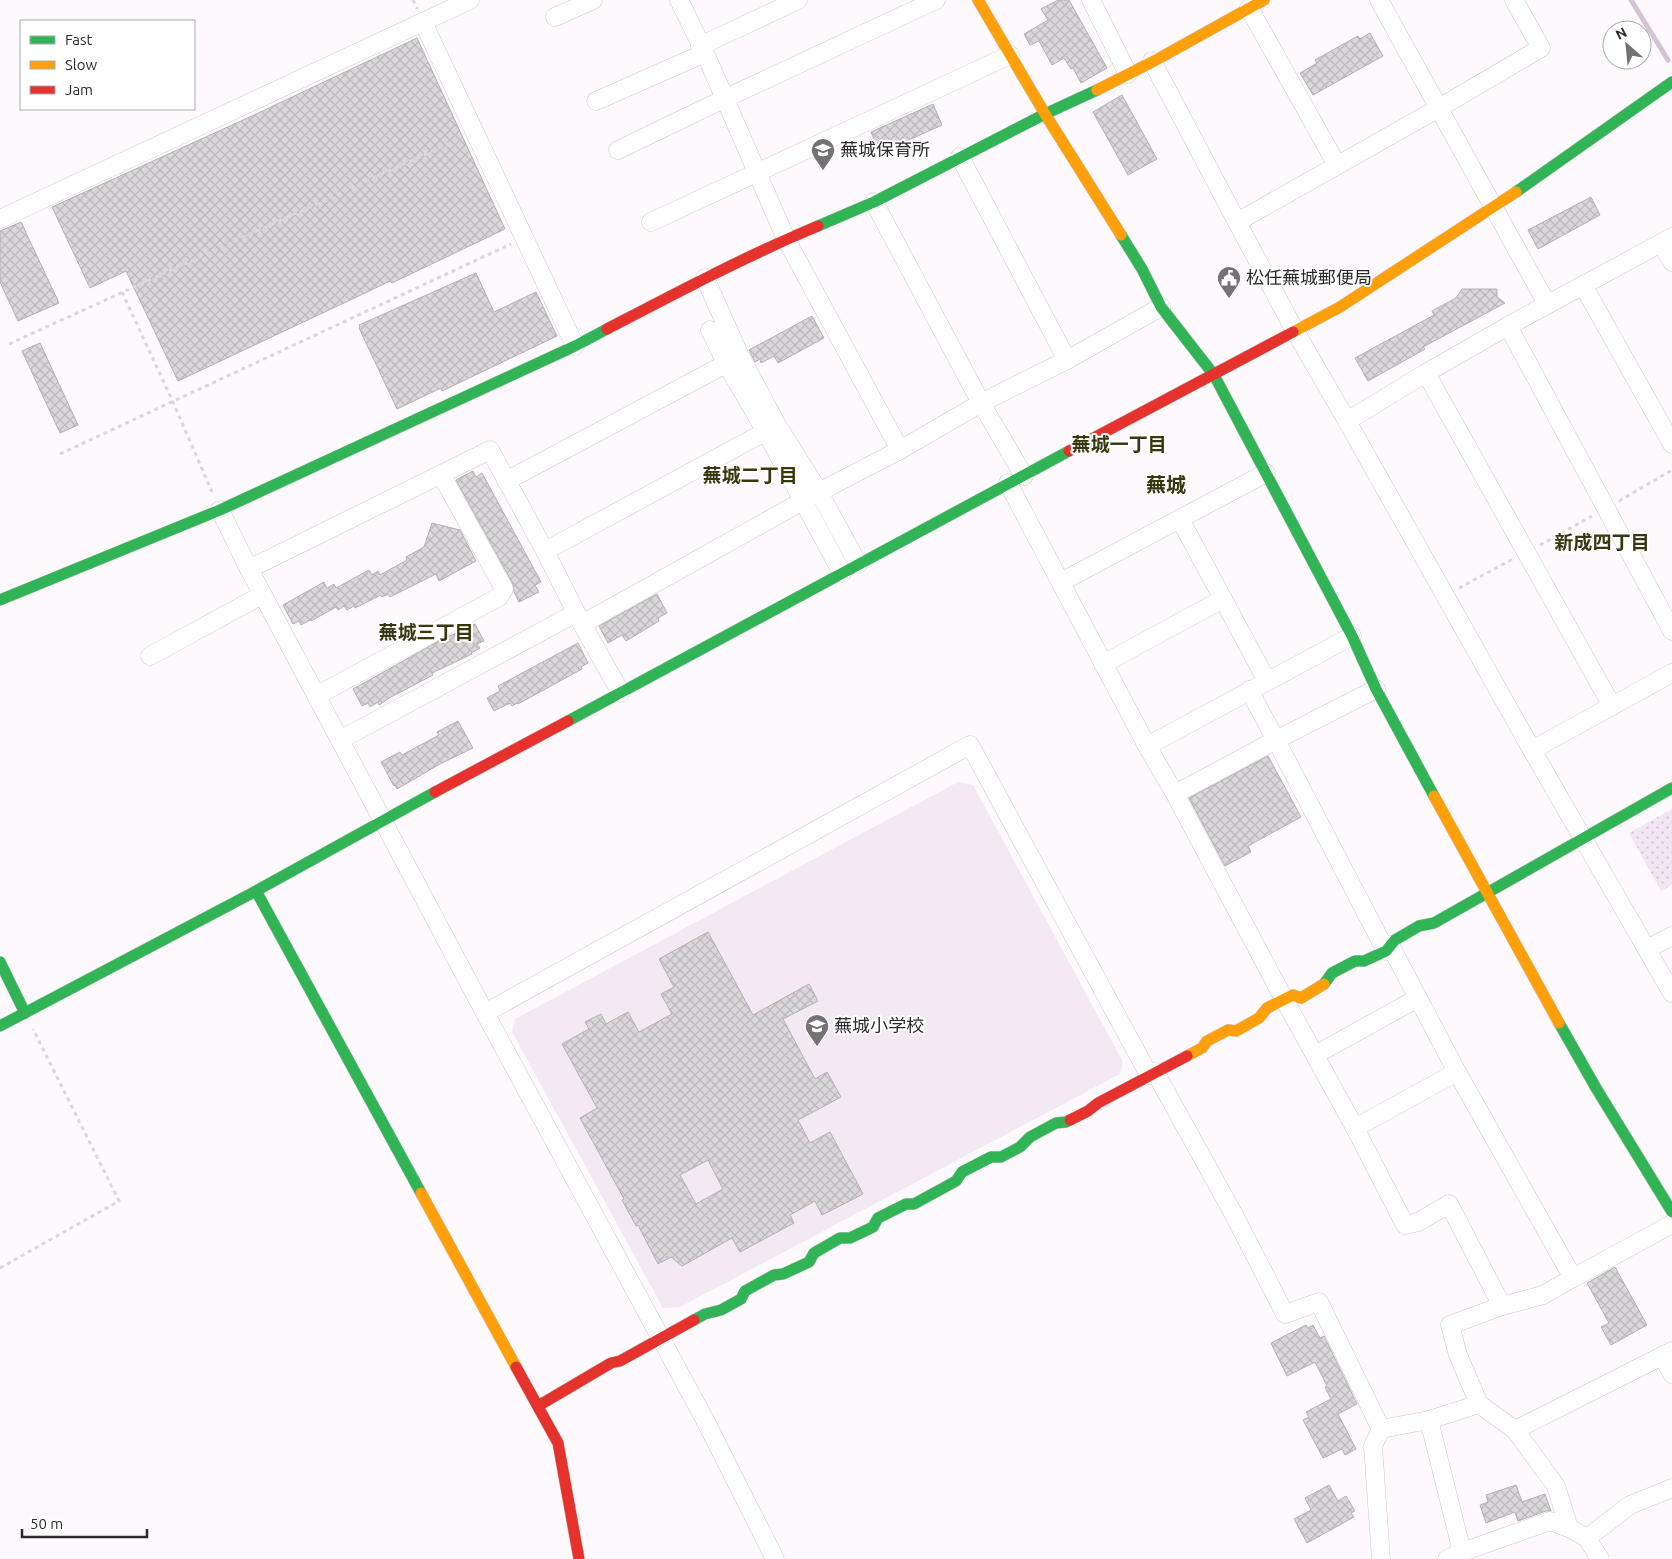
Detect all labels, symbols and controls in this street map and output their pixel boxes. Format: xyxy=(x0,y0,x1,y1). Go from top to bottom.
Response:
legend xyxy=(20,20,195,110)
north arrow xyxy=(1602,20,1652,70)
text: N xyxy=(1613,24,1629,43)
text: Fast xyxy=(65,31,93,48)
text: Slow xyxy=(65,56,98,73)
text: Jam xyxy=(65,81,93,98)
school or university icon: 蕪城保育所 xyxy=(810,137,836,171)
place label: 蕪城保育所 xyxy=(840,139,930,159)
public building icon: 松任蕪城郵便局 xyxy=(1216,265,1242,299)
place label: 松任蕪城郵便局 xyxy=(1246,267,1372,287)
district label: 蕪城一丁目 xyxy=(1071,433,1167,455)
district label: 蕪城二丁目 xyxy=(702,464,798,486)
district label: 蕪城 xyxy=(1146,473,1186,496)
district label: 新成四丁目 xyxy=(1554,531,1650,553)
district label: 蕪城三丁目 xyxy=(378,621,474,643)
school or university icon: 蕪城小学校 xyxy=(804,1013,830,1047)
place label: 蕪城小学校 xyxy=(834,1015,924,1035)
scale bar xyxy=(22,1506,148,1538)
text: 50 m xyxy=(30,1515,63,1532)

